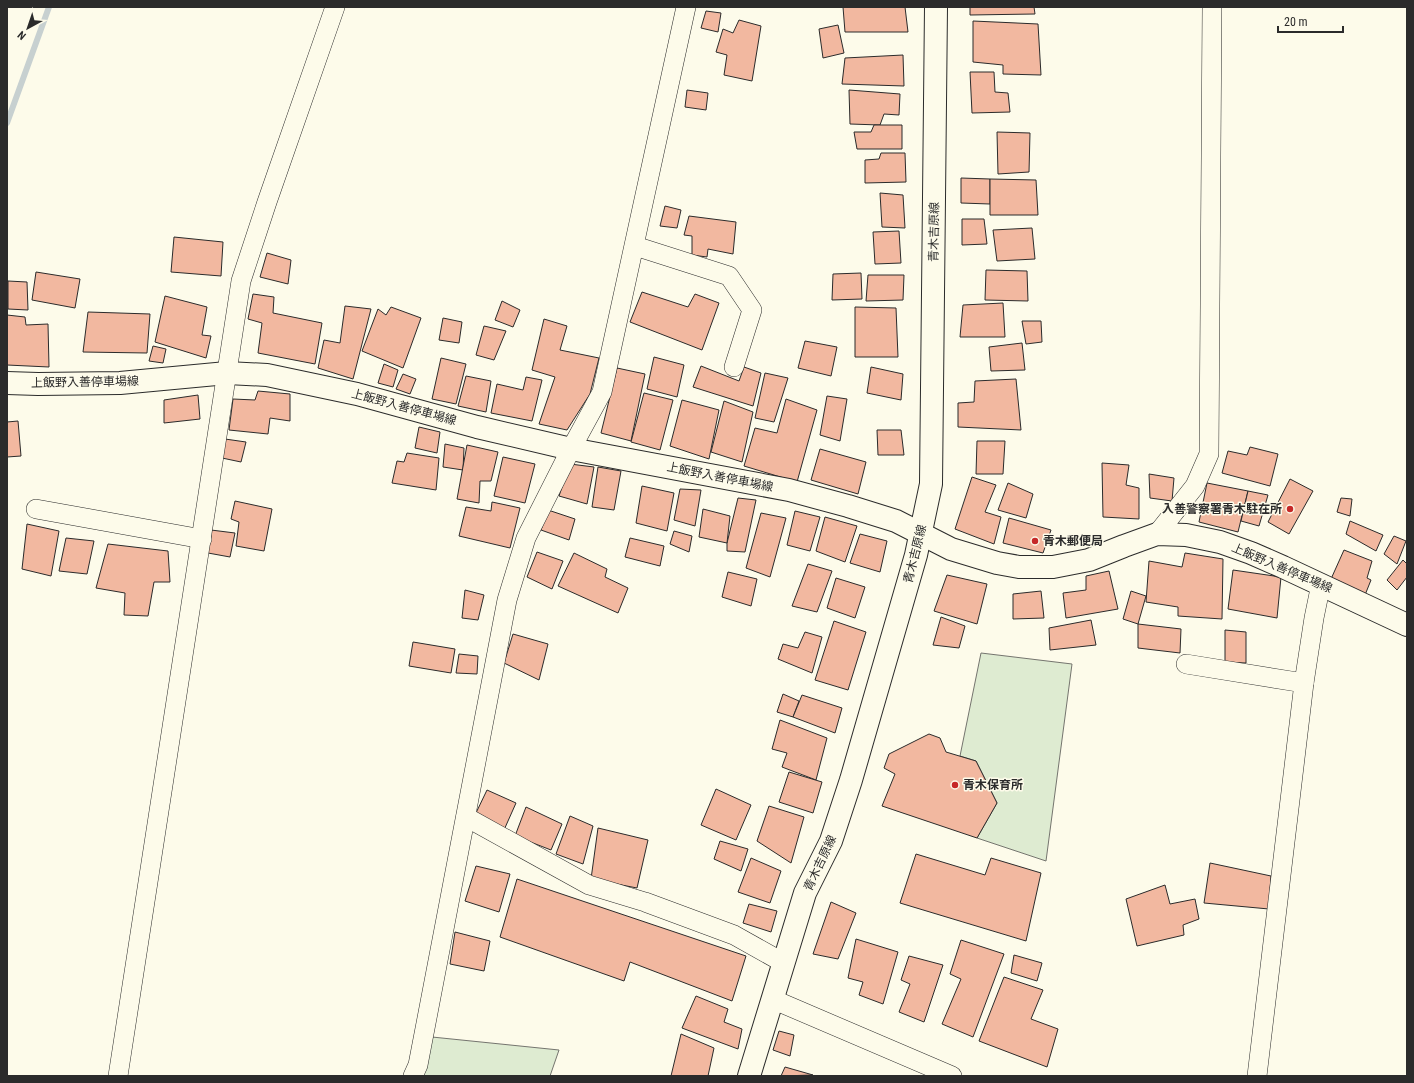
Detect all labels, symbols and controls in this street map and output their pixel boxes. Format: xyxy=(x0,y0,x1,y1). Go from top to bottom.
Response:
north arrow xyxy=(8,8,48,48)
scale bar xyxy=(1278,8,1343,34)
text: 20 m xyxy=(1284,15,1308,29)
text: N xyxy=(15,28,29,42)
street label: 青木吉原線 xyxy=(926,202,942,262)
street label: 上飯野入善停車場線 xyxy=(31,374,139,390)
street label: 上飯野入善停車場線 xyxy=(350,386,458,428)
street label: 上飯野入善停車場線 xyxy=(666,460,774,494)
place label: 入善警察署青木駐在所 xyxy=(1162,502,1282,516)
marker: 入善警察署青木駐在所 xyxy=(1285,504,1295,514)
street label: 青木吉原線 xyxy=(901,523,929,585)
place label: 青木郵便局 xyxy=(1043,534,1103,548)
marker: 青木郵便局 xyxy=(1030,536,1040,546)
street label: 上飯野入善停車場線 xyxy=(1230,540,1334,596)
place label: 青木保育所 xyxy=(963,778,1023,792)
marker: 青木保育所 xyxy=(950,780,960,790)
street label: 青木吉原線 xyxy=(801,833,839,893)

